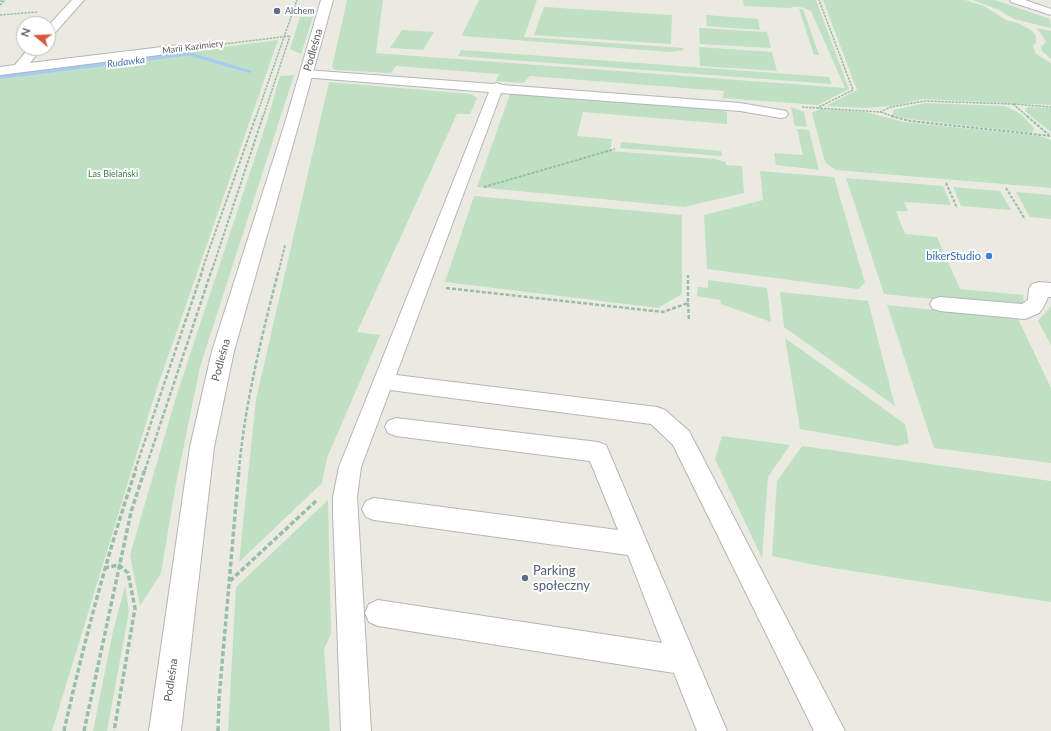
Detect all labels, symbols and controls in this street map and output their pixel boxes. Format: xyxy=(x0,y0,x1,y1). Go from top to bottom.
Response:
marker: Alchem xyxy=(272,6,282,16)
place label: Alchem xyxy=(285,6,315,16)
north arrow xyxy=(16,16,56,56)
text: N xyxy=(18,26,33,38)
street label: Podleśna xyxy=(301,27,325,73)
street label: Marii Kazimiery xyxy=(162,38,224,56)
water label: Rudawka xyxy=(106,54,146,70)
park label: Las Bielański xyxy=(88,169,138,179)
place label: bikerStudio xyxy=(926,249,981,263)
marker: bikerStudio xyxy=(984,251,994,261)
street label: Podleśna xyxy=(209,337,233,383)
place label: Parking społeczny xyxy=(533,563,590,594)
marker: Parking społeczny xyxy=(520,573,530,583)
street label: Podleśna xyxy=(161,658,181,702)

